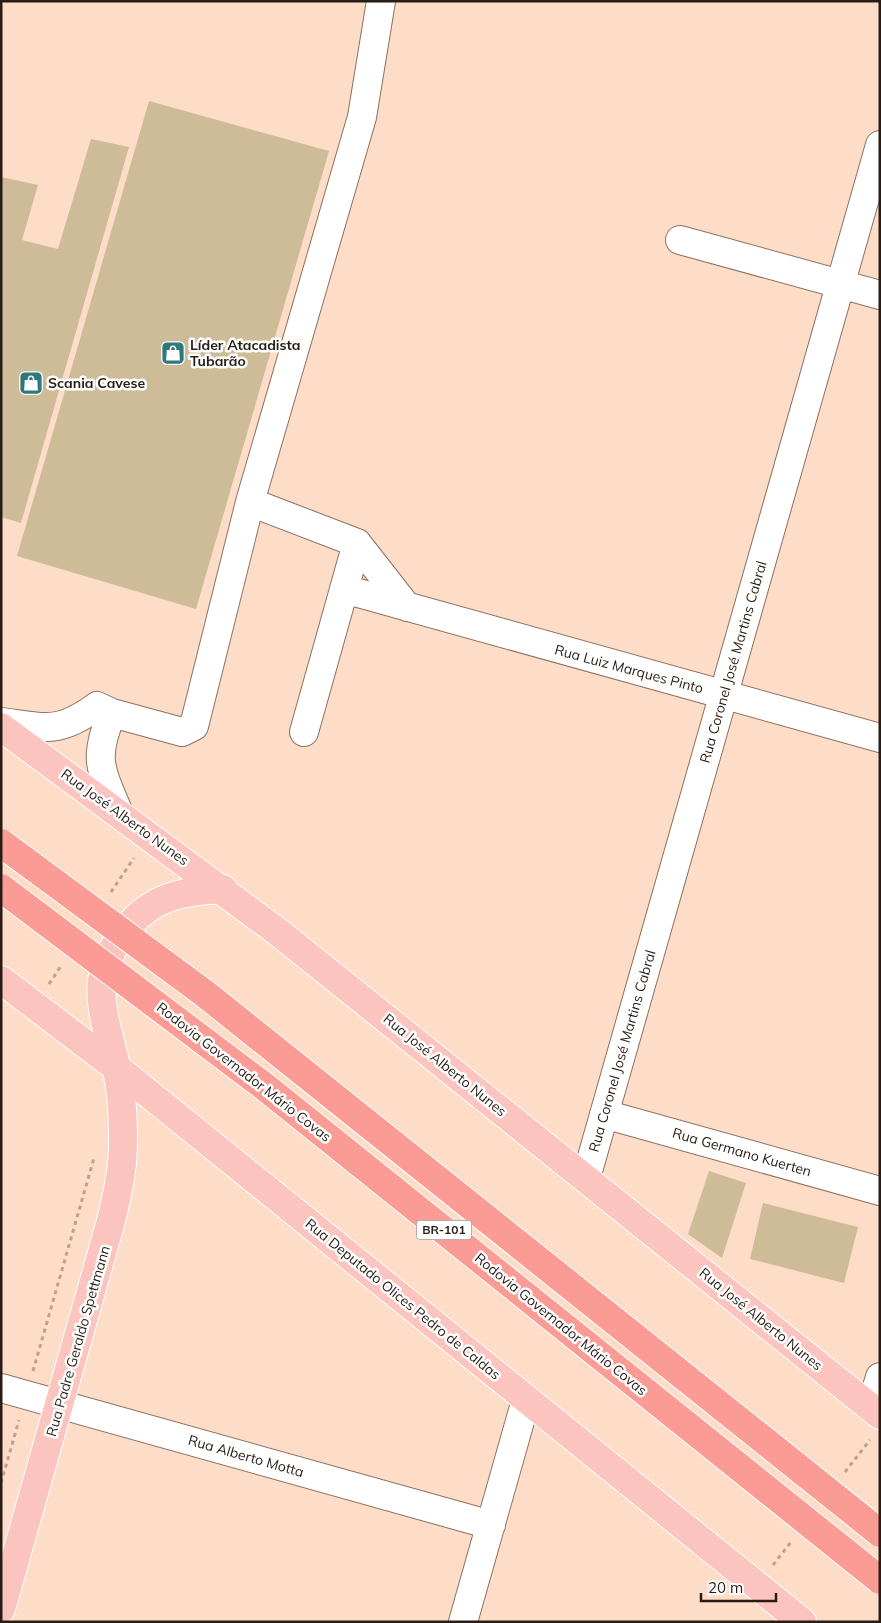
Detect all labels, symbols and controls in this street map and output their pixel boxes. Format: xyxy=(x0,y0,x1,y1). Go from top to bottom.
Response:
place label: Líder Atacadista Tubarão xyxy=(190,336,300,370)
shop icon: Líder Atacadista Tubarão xyxy=(160,340,186,366)
shop icon: Scania Cavese xyxy=(18,370,44,396)
place label: Scania Cavese xyxy=(48,374,145,392)
street label: Rua Coronel José Martins Cabral xyxy=(696,559,770,765)
street label: Rua Luiz Marques Pinto xyxy=(553,640,705,698)
street label: Rua José Alberto Nunes xyxy=(58,765,192,869)
street label: Rua Coronel José Martins Cabral xyxy=(585,948,659,1154)
street label: Rodovia Governador Mário Covas xyxy=(153,998,335,1146)
street label: Rua José Alberto Nunes xyxy=(380,1010,510,1120)
street label: Rua Germano Kuerten xyxy=(670,1124,814,1180)
street label: Rua Deputado Olices Pedro de Caldas xyxy=(302,1215,504,1383)
road number: BR-101 xyxy=(416,1220,472,1240)
street label: Rua Padre Geraldo Spettmann xyxy=(42,1243,114,1439)
street label: Rodovia Governador Mário Covas xyxy=(471,1249,651,1399)
street label: Rua José Alberto Nunes xyxy=(696,1264,826,1374)
street label: Rua Alberto Motta xyxy=(186,1431,306,1481)
scale bar xyxy=(701,1570,776,1602)
text: 20 m xyxy=(708,1578,743,1597)

